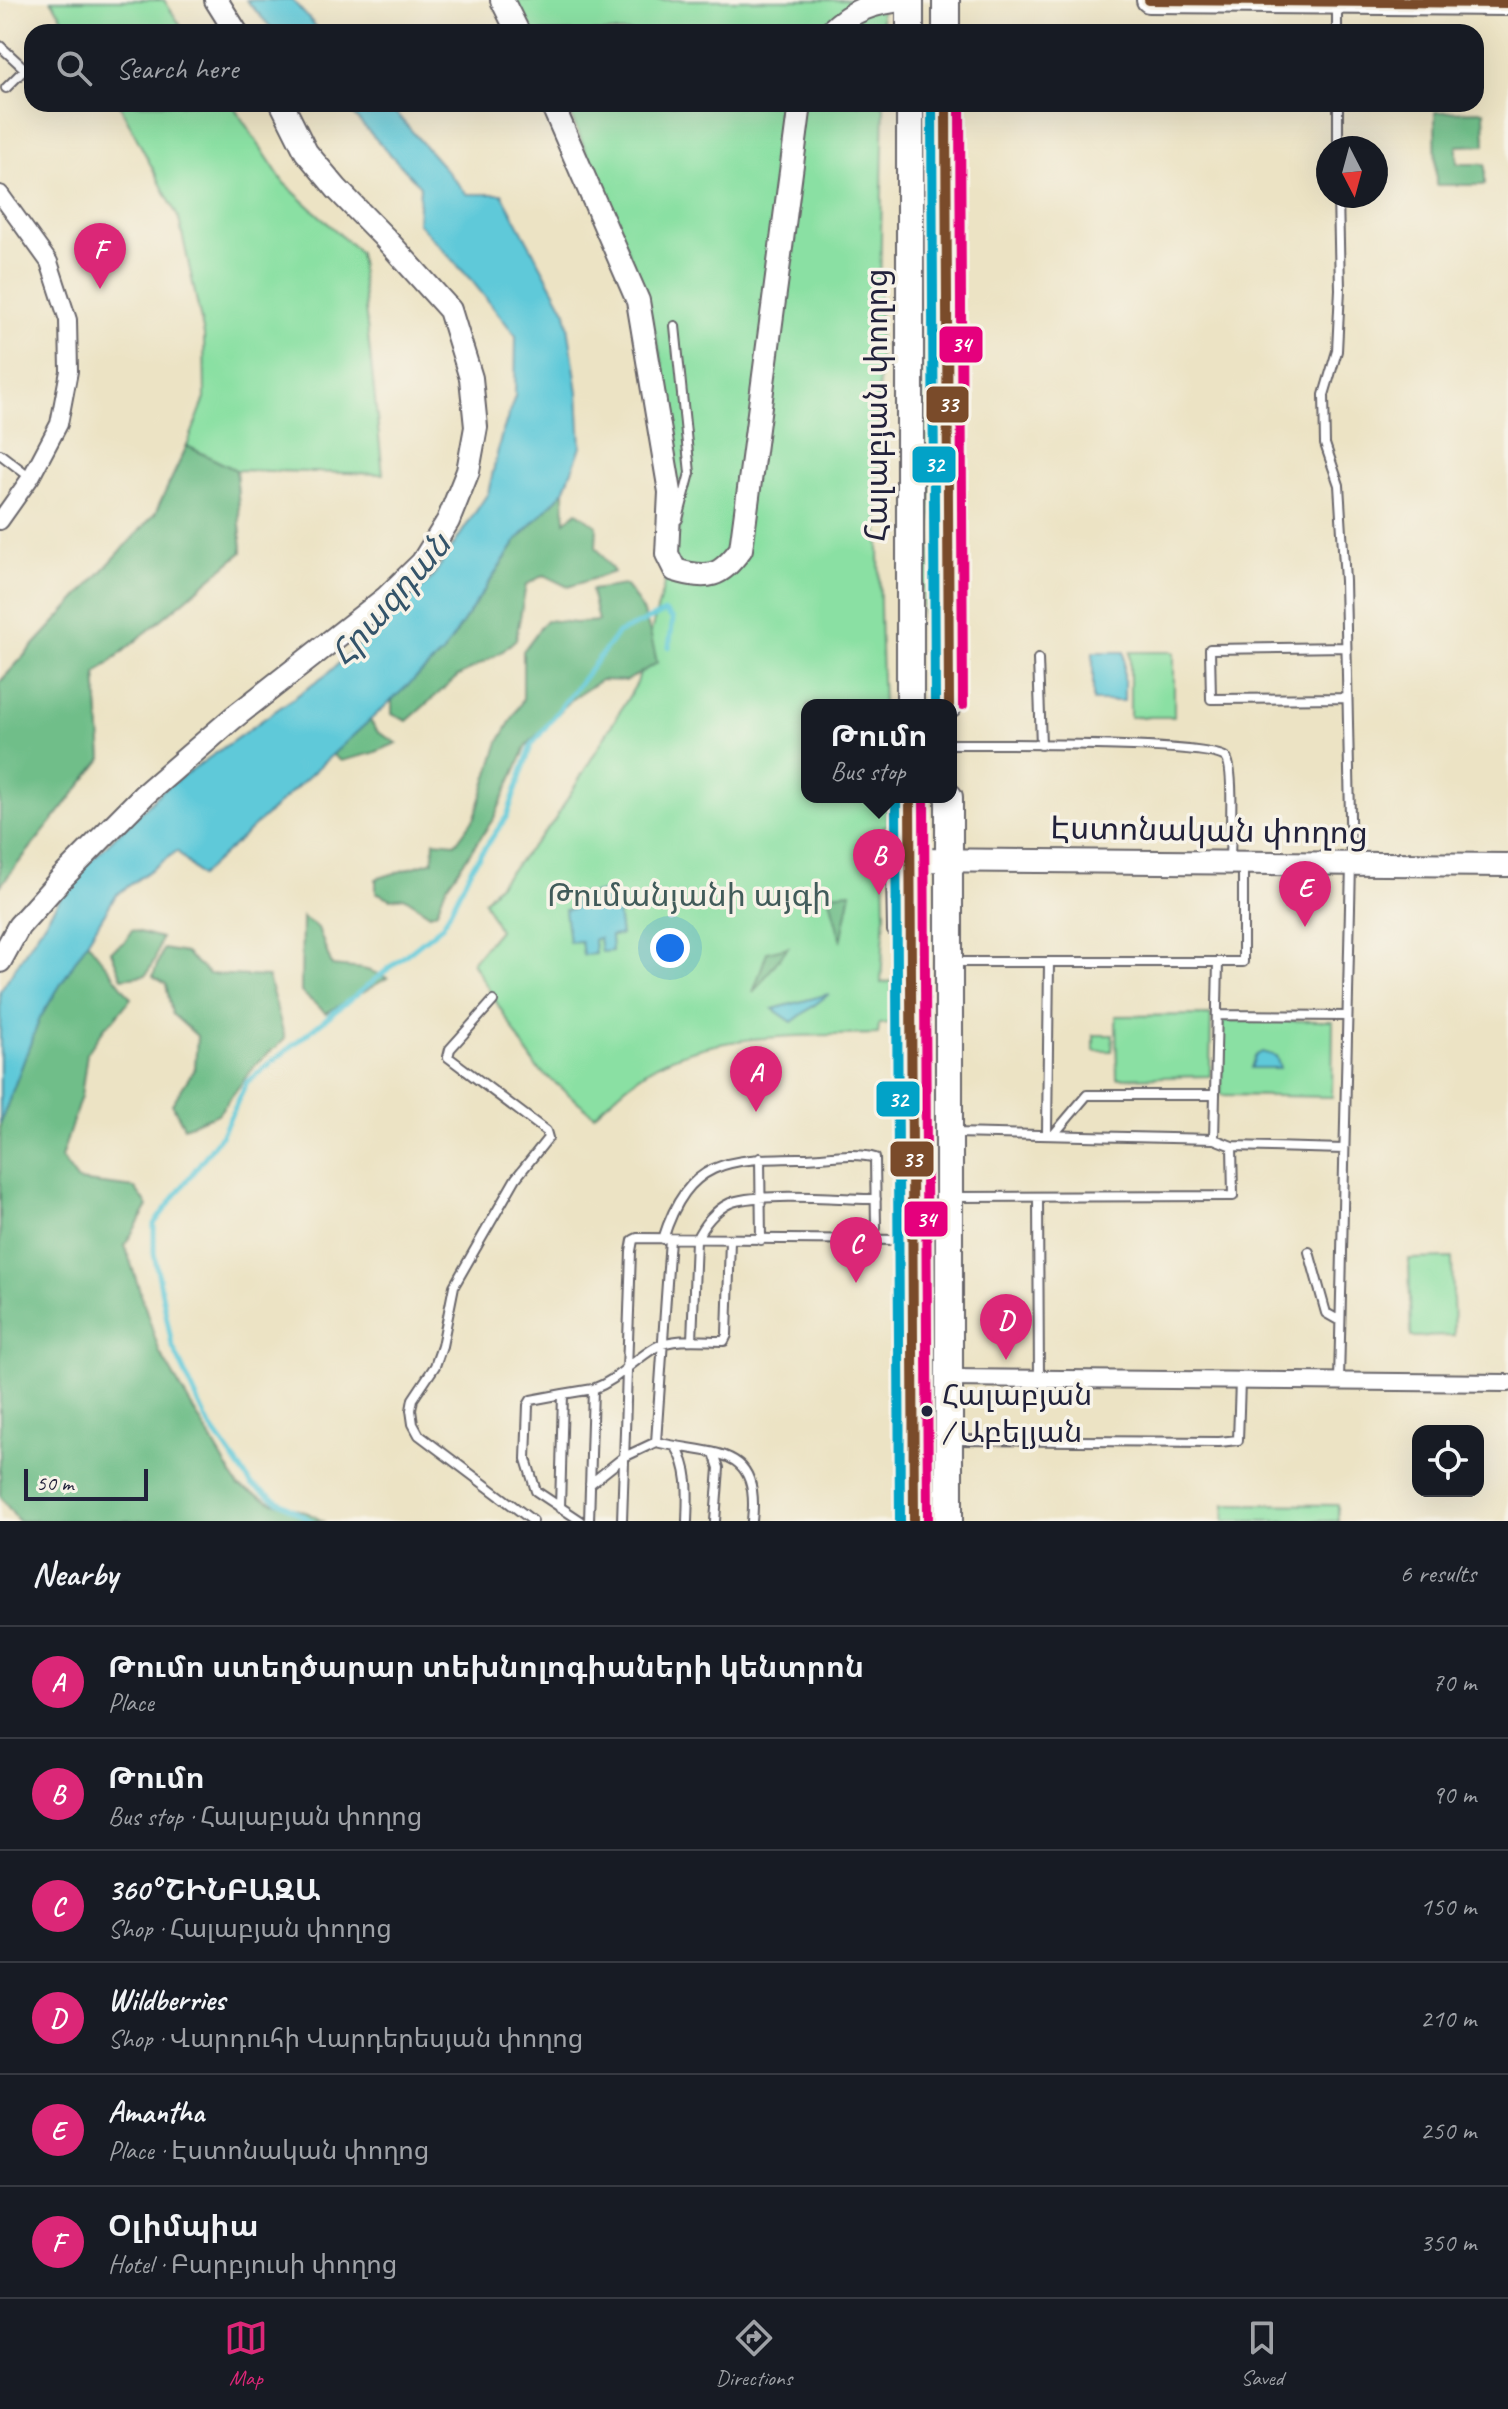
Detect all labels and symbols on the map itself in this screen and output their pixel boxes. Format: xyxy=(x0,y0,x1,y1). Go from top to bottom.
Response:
north arrow xyxy=(1316,136,1388,208)
pin: F xyxy=(74,223,126,289)
street label: Հալաբյան փողոց xyxy=(856,268,897,542)
line badge: 34 xyxy=(938,325,984,364)
text: 34 xyxy=(951,331,974,359)
line badge: 33 xyxy=(925,385,970,424)
text: 33 xyxy=(938,391,960,419)
line badge: 32 xyxy=(911,445,957,484)
text: 32 xyxy=(924,451,946,479)
water label: Հրազդան xyxy=(321,523,461,675)
street label: Էստոնական փողոց xyxy=(1050,807,1368,854)
pin: B xyxy=(853,829,905,895)
pin: E xyxy=(1279,861,1331,927)
park label: Թումանյանի այգի xyxy=(547,875,831,916)
your location xyxy=(650,928,690,968)
pin: A xyxy=(730,1046,782,1112)
line badge: 32 xyxy=(875,1080,921,1118)
text: 32 xyxy=(888,1086,910,1114)
line badge: 33 xyxy=(889,1140,935,1178)
text: 33 xyxy=(902,1146,924,1174)
line badge: 34 xyxy=(903,1200,949,1238)
text: 34 xyxy=(916,1206,939,1234)
pin: C xyxy=(830,1217,882,1283)
pin: D xyxy=(980,1294,1032,1360)
place label: Հալաբյան / Աբելյան xyxy=(942,1376,1092,1451)
marker: Հալաբյան / Աբելյան xyxy=(919,1403,935,1419)
scale bar xyxy=(24,1465,148,1501)

